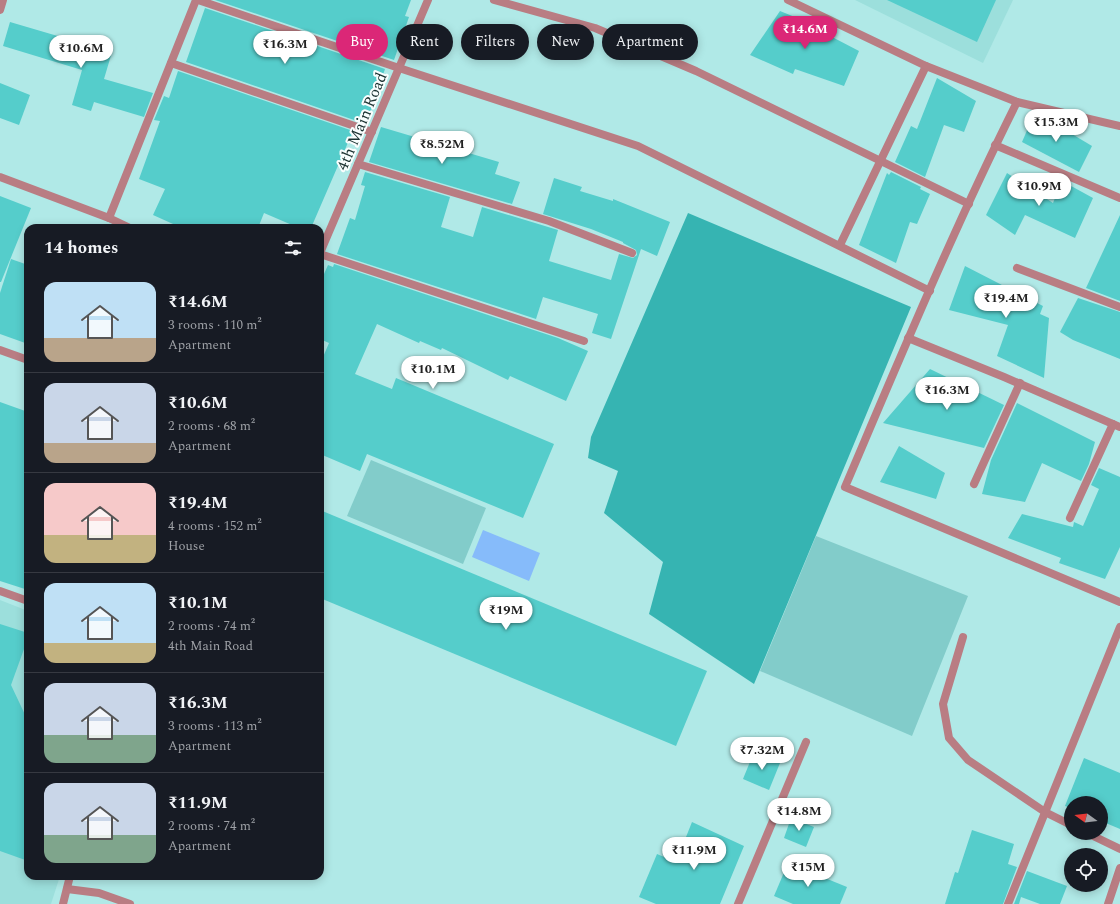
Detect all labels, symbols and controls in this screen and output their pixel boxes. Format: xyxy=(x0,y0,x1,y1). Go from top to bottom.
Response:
pin: ₹14.6M xyxy=(772,16,838,50)
text: ₹14.6M xyxy=(782,19,828,39)
chip: Buy xyxy=(336,24,388,60)
chip: Rent xyxy=(396,24,453,60)
chip: Filters xyxy=(461,24,529,60)
chip: New xyxy=(537,24,594,60)
chip: Apartment xyxy=(602,24,698,60)
pin: ₹16.3M xyxy=(252,31,318,65)
text: ₹16.3M xyxy=(262,34,308,54)
pin: ₹10.6M xyxy=(48,35,114,69)
text: ₹10.6M xyxy=(58,38,104,58)
street label: 4th Main Road xyxy=(330,69,393,174)
pin: ₹15.3M xyxy=(1023,109,1089,143)
text: ₹15.3M xyxy=(1033,112,1079,132)
pin: ₹8.52M xyxy=(409,131,475,165)
text: ₹8.52M xyxy=(419,134,465,154)
pin: ₹10.9M xyxy=(1006,173,1072,207)
text: ₹10.9M xyxy=(1016,176,1062,196)
text: 14 homes xyxy=(44,235,118,261)
icon: filters xyxy=(282,237,304,259)
pin: ₹19.4M xyxy=(973,285,1039,319)
text: ₹19.4M xyxy=(983,288,1029,308)
text: ₹14.6M xyxy=(168,289,228,315)
icon: home xyxy=(76,298,124,346)
text: 3 rooms · 110 m² xyxy=(168,315,262,335)
text: Apartment xyxy=(168,335,231,355)
pin: ₹10.1M xyxy=(400,356,466,390)
text: ₹10.1M xyxy=(410,359,456,379)
pin: ₹16.3M xyxy=(914,377,980,411)
text: ₹16.3M xyxy=(924,380,970,400)
text: ₹10.6M xyxy=(168,390,228,416)
icon: home xyxy=(76,399,124,447)
text: 2 rooms · 68 m² xyxy=(168,416,255,436)
text: Apartment xyxy=(168,436,231,456)
text: ₹19.4M xyxy=(168,490,228,516)
icon: home xyxy=(76,499,124,547)
text: 4 rooms · 152 m² xyxy=(168,516,262,536)
text: House xyxy=(168,536,205,556)
text: ₹10.1M xyxy=(168,590,228,616)
pin: ₹19M xyxy=(482,597,530,631)
icon: home xyxy=(76,599,124,647)
text: ₹19M xyxy=(489,600,523,620)
text: 2 rooms · 74 m² xyxy=(168,616,255,636)
text: 4th Main Road xyxy=(168,636,253,656)
text: ₹16.3M xyxy=(168,690,228,716)
icon: home xyxy=(76,699,124,747)
text: 3 rooms · 113 m² xyxy=(168,716,262,736)
text: Apartment xyxy=(168,736,231,756)
pin: ₹7.32M xyxy=(729,737,795,771)
text: ₹7.32M xyxy=(739,740,785,760)
text: ₹11.9M xyxy=(168,790,228,816)
north arrow xyxy=(1064,796,1108,840)
map controls xyxy=(1064,796,1108,892)
pin: ₹14.8M xyxy=(766,798,832,832)
icon: home xyxy=(76,799,124,847)
text: ₹14.8M xyxy=(776,801,822,821)
text: 2 rooms · 74 m² xyxy=(168,816,255,836)
text: Apartment xyxy=(168,836,231,856)
pin: ₹11.9M xyxy=(661,837,727,871)
text: ₹11.9M xyxy=(671,840,717,860)
button: locate xyxy=(1064,848,1108,892)
pin: ₹15M xyxy=(784,854,832,888)
text: ₹15M xyxy=(791,857,825,877)

